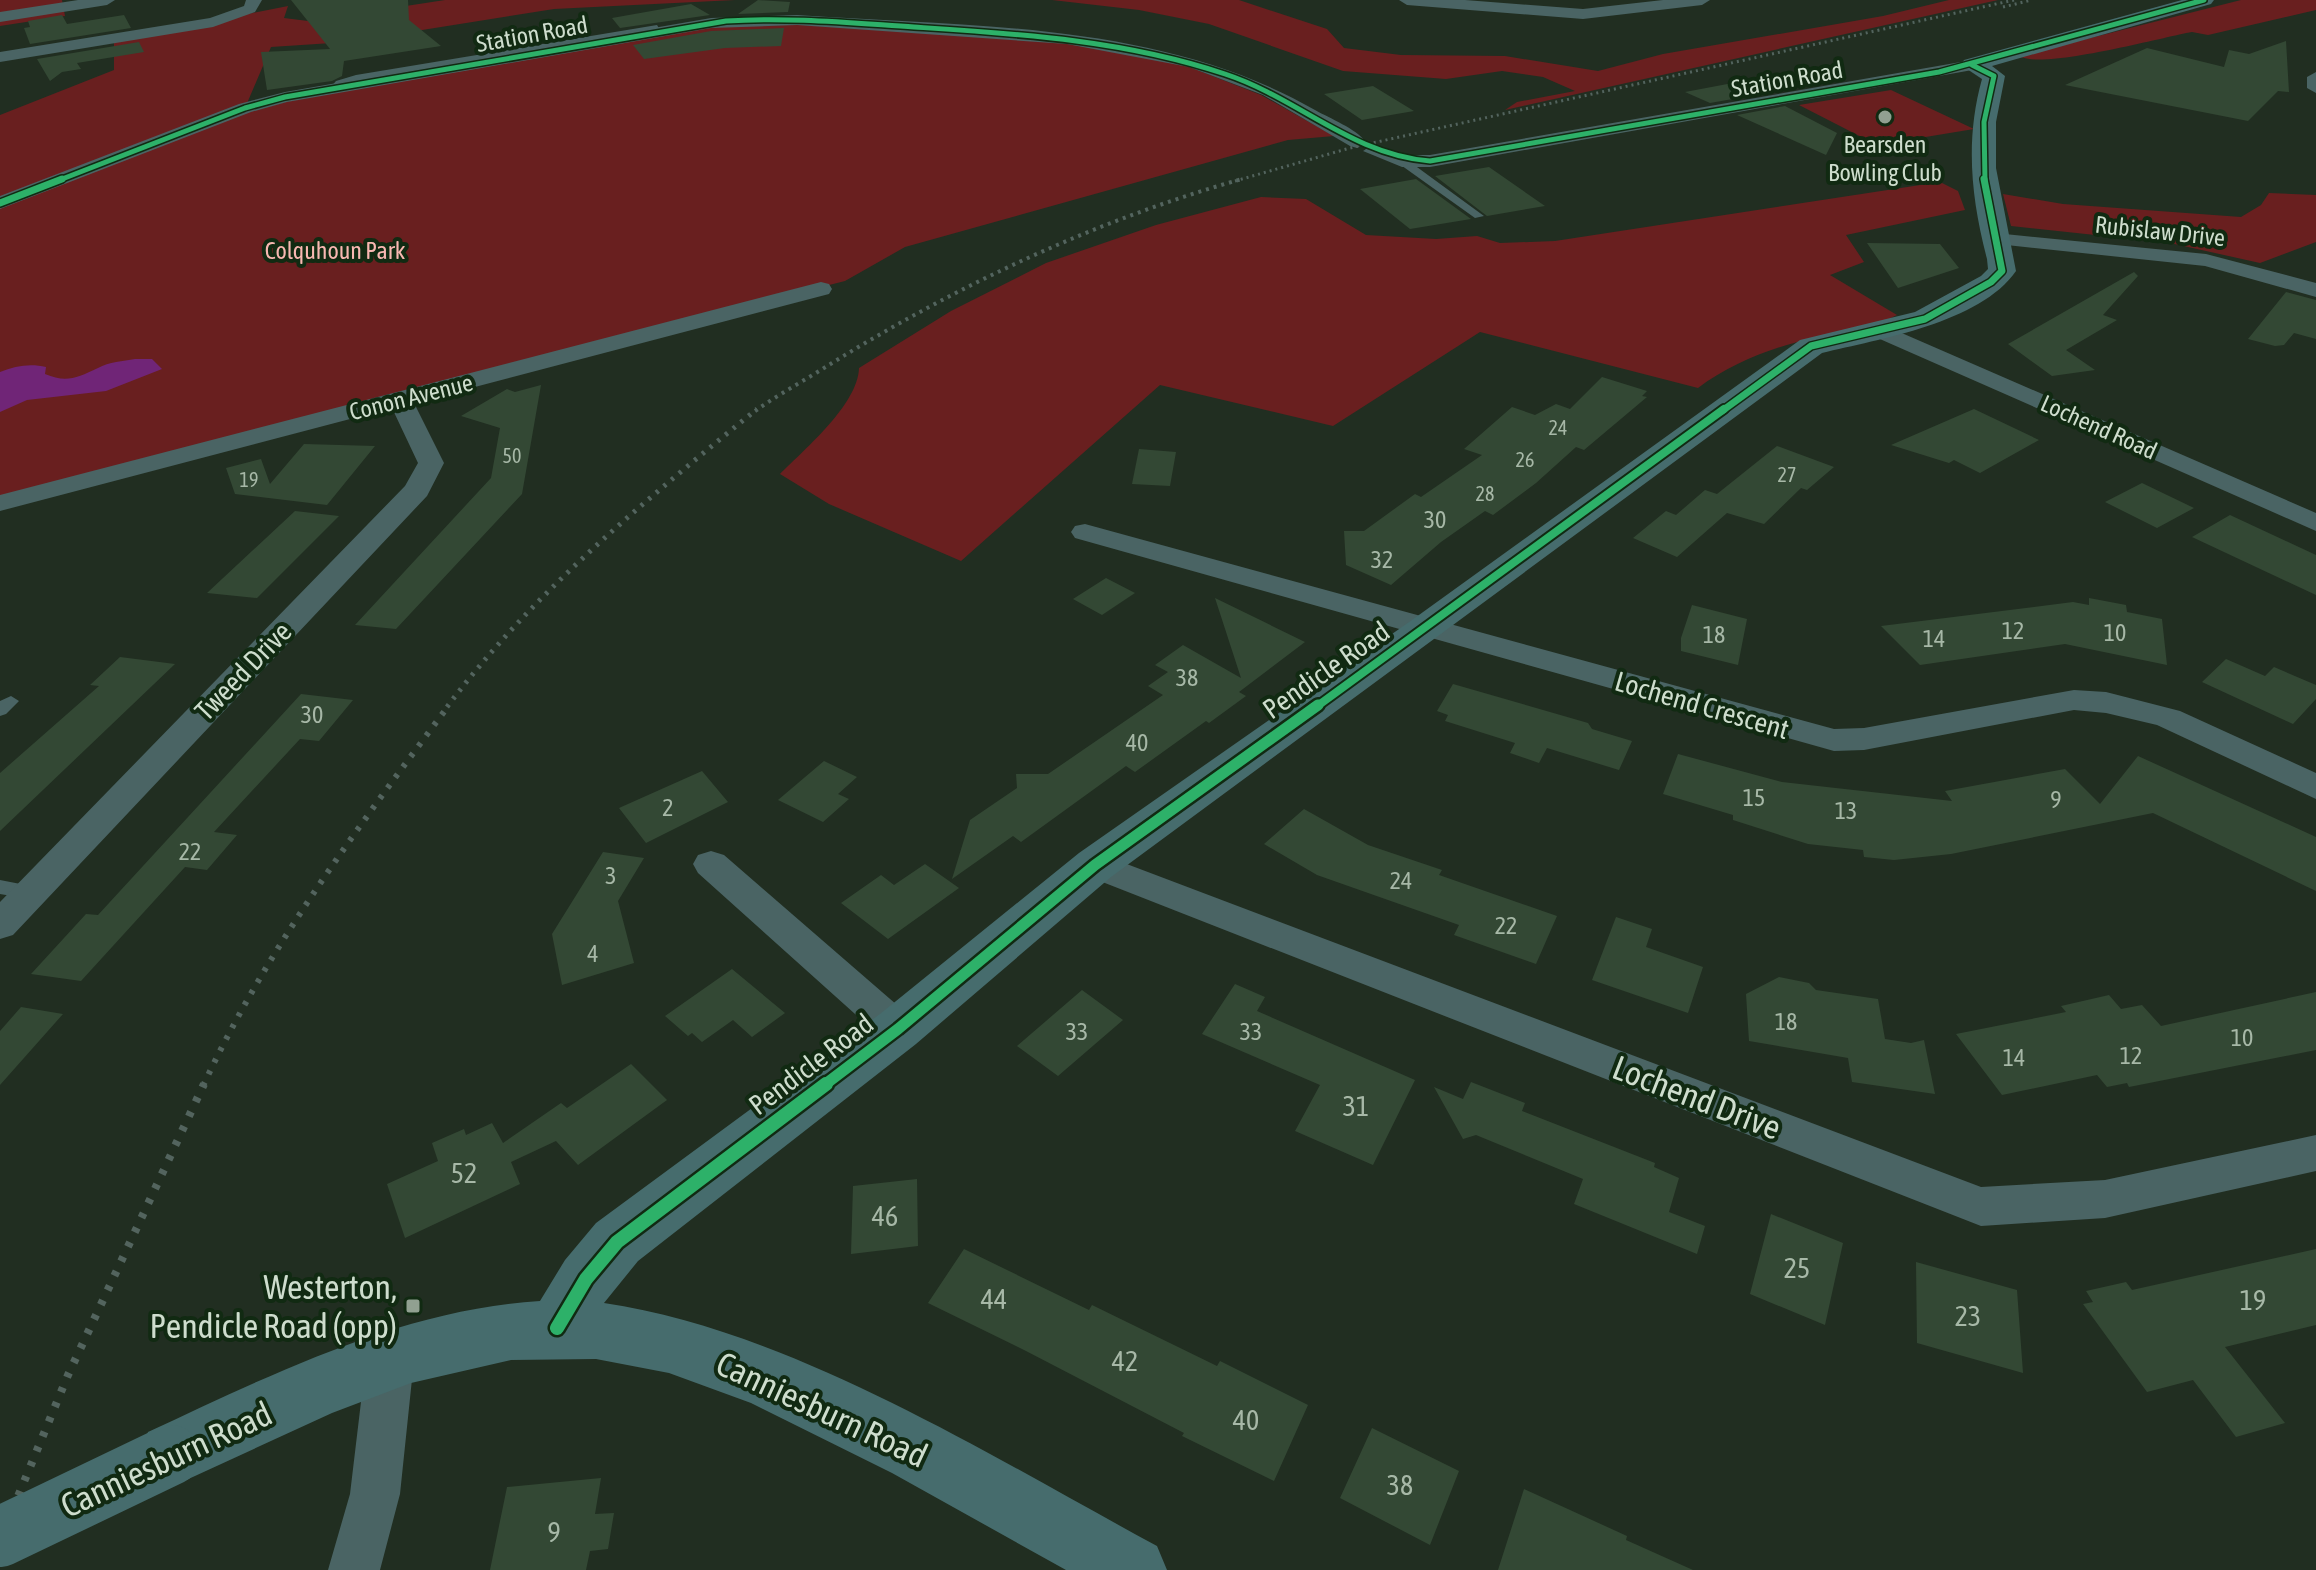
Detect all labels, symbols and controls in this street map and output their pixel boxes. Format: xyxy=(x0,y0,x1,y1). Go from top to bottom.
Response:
street label: Station Road xyxy=(474,11,590,57)
street label: Station Road xyxy=(1729,56,1845,102)
marker: Bearsden Bowling Club xyxy=(1876,108,1894,126)
place label: Bearsden Bowling Club xyxy=(1828,131,1942,186)
street label: Rubislaw Drive xyxy=(2094,211,2226,251)
park label: Colquhoun Park xyxy=(265,237,406,264)
street label: Conon Avenue xyxy=(346,369,476,425)
street label: Lochend Road xyxy=(2037,389,2161,465)
house number: 24 xyxy=(1549,416,1567,439)
house number: 50 xyxy=(503,444,521,467)
house number: 26 xyxy=(1516,448,1534,471)
house number: 27 xyxy=(1778,463,1796,486)
house number: 19 xyxy=(240,468,258,491)
house number: 28 xyxy=(1476,482,1494,505)
house number: 30 xyxy=(1424,506,1446,533)
house number: 32 xyxy=(1371,546,1393,573)
street label: Tweed Drive xyxy=(188,615,298,727)
street label: Pendicle Road xyxy=(1257,615,1395,725)
house number: 12 xyxy=(2002,617,2024,644)
house number: 10 xyxy=(2104,619,2126,646)
house number: 18 xyxy=(1703,621,1725,648)
house number: 14 xyxy=(1923,625,1945,652)
house number: 38 xyxy=(1176,664,1198,691)
street label: Lochend Crescent xyxy=(1611,665,1793,745)
house number: 30 xyxy=(301,701,323,728)
house number: 40 xyxy=(1126,729,1148,756)
house number: 15 xyxy=(1743,784,1765,811)
house number: 9 xyxy=(2050,786,2062,813)
house number: 2 xyxy=(662,794,674,821)
house number: 13 xyxy=(1835,797,1857,824)
house number: 22 xyxy=(179,838,201,865)
house number: 3 xyxy=(605,862,617,889)
house number: 24 xyxy=(1390,867,1412,894)
house number: 22 xyxy=(1495,912,1517,939)
house number: 4 xyxy=(587,940,599,967)
street label: Pendicle Road xyxy=(743,1007,879,1121)
house number: 18 xyxy=(1775,1008,1797,1035)
house number: 33 xyxy=(1066,1018,1088,1045)
house number: 33 xyxy=(1240,1018,1262,1045)
house number: 10 xyxy=(2231,1024,2253,1051)
house number: 12 xyxy=(2120,1042,2142,1069)
house number: 14 xyxy=(2003,1044,2025,1071)
street label: Lochend Drive xyxy=(1607,1047,1787,1147)
house number: 31 xyxy=(1343,1090,1369,1122)
house number: 52 xyxy=(451,1157,477,1189)
house number: 46 xyxy=(872,1200,898,1232)
house number: 25 xyxy=(1784,1252,1810,1284)
place label: Westerton, Pendicle Road (opp) xyxy=(149,1267,397,1345)
house number: 44 xyxy=(981,1283,1007,1315)
house number: 19 xyxy=(2240,1284,2266,1316)
marker: Westerton, Pendicle Road (opp) xyxy=(404,1297,422,1315)
house number: 23 xyxy=(1955,1300,1981,1332)
street label: Canniesburn Road xyxy=(710,1343,934,1475)
house number: 42 xyxy=(1112,1345,1138,1377)
street label: Canniesburn Road xyxy=(54,1393,278,1525)
house number: 40 xyxy=(1233,1404,1259,1436)
house number: 38 xyxy=(1387,1469,1413,1501)
house number: 9 xyxy=(547,1516,561,1548)

